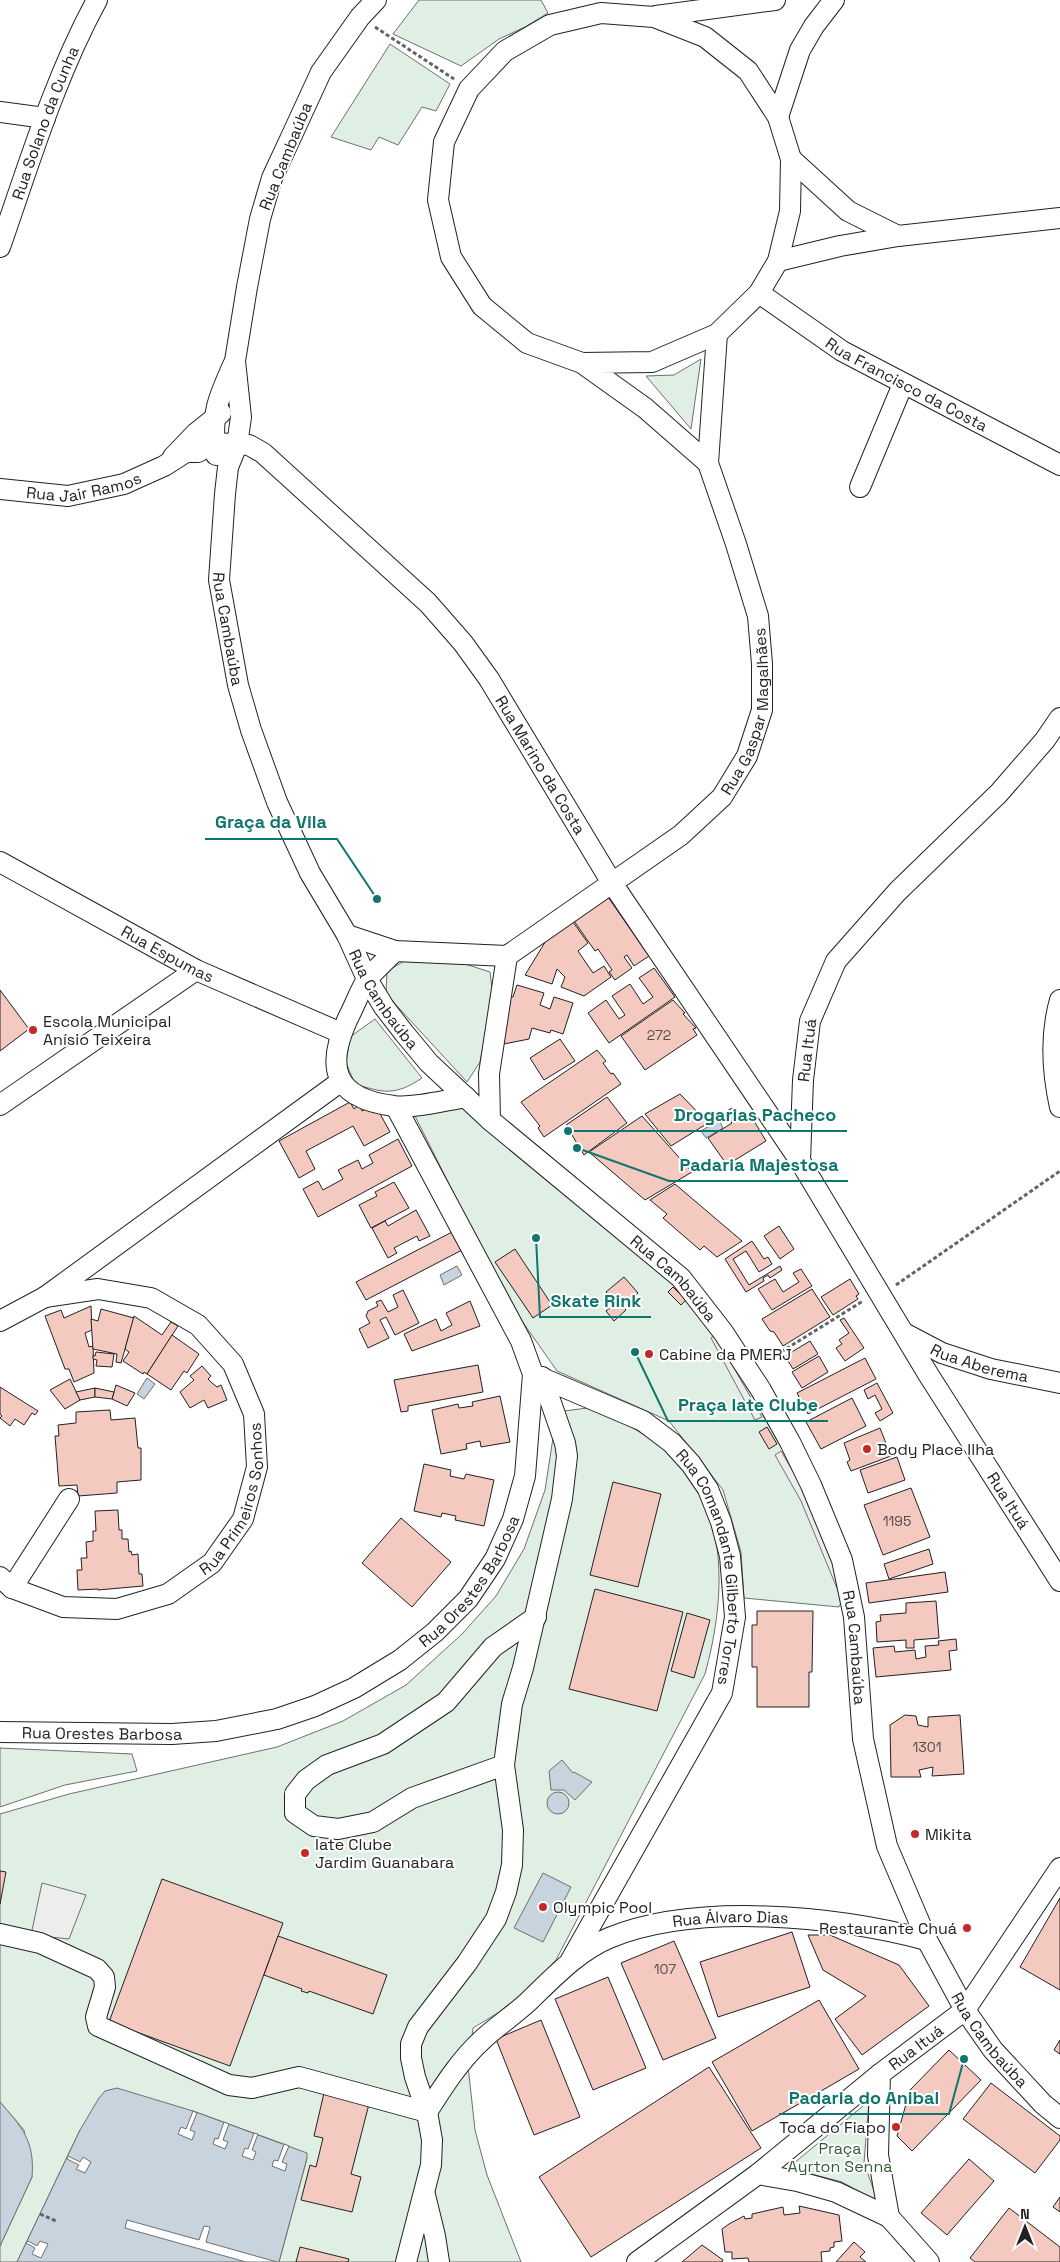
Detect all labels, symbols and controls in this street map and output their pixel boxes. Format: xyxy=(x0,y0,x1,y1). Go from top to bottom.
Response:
street label: Rua Solano da Cunha xyxy=(7,43,84,203)
street label: Rua Cambaúba xyxy=(254,99,317,213)
street label: Rua Francisco da Costa xyxy=(821,333,991,436)
street label: Rua Jair Ramos xyxy=(25,468,145,507)
street label: Rua Cambaúba xyxy=(208,571,248,688)
street label: Rua Gaspar Magalhães xyxy=(716,627,773,799)
street label: Rua Marino da Costa xyxy=(490,692,590,838)
callout: Graça da Vila xyxy=(205,806,337,839)
text: Graça da Vila xyxy=(215,810,328,833)
street label: Rua Espumas xyxy=(117,921,217,987)
street label: Rua Cambaúba xyxy=(344,946,423,1054)
place label: Escola Municipal Anísio Teixeira xyxy=(43,1011,171,1050)
street label: Rua Ituá xyxy=(793,1018,821,1083)
marker: Escola Municipal Anísio Teixeira xyxy=(27,1024,39,1036)
house number: 272 xyxy=(647,1026,671,1044)
callout: Drogarias Pacheco xyxy=(664,1098,847,1131)
text: Drogarias Pacheco xyxy=(674,1103,836,1126)
callout: Padaria Majestosa xyxy=(669,1148,848,1181)
text: Padaria Majestosa xyxy=(679,1153,839,1176)
street label: Rua Cambaúba xyxy=(626,1230,721,1326)
callout: Skate Rink xyxy=(540,1284,651,1317)
text: Skate Rink xyxy=(551,1289,641,1312)
street label: Rua Aberema xyxy=(927,1339,1030,1387)
place label: Cabine da PMERJ xyxy=(659,1344,792,1365)
marker: Cabine da PMERJ xyxy=(643,1348,655,1360)
callout: Praça Iate Clube xyxy=(668,1388,828,1421)
text: Praça Iate Clube xyxy=(678,1393,818,1416)
street label: Rua Primeiros Sonhos xyxy=(195,1422,268,1580)
place label: Body Place Ilha xyxy=(877,1439,994,1460)
marker: Body Place Ilha xyxy=(861,1443,873,1455)
street label: Rua Comandante Gilberto Torres xyxy=(671,1444,745,1687)
street label: Rua Ituá xyxy=(982,1468,1034,1533)
street label: Rua Orestes Barbosa xyxy=(415,1512,524,1652)
house number: 1195 xyxy=(883,1512,911,1530)
street label: Rua Cambaúba xyxy=(838,1588,870,1705)
street label: Rua Orestes Barbosa xyxy=(22,1722,183,1745)
house number: 1301 xyxy=(912,1738,942,1756)
place label: Mikita xyxy=(925,1824,972,1845)
marker: Mikita xyxy=(909,1828,921,1840)
place label: Iate Clube Jardim Guanabara xyxy=(315,1834,454,1873)
marker: Iate Clube Jardim Guanabara xyxy=(299,1847,311,1859)
place label: Olympic Pool xyxy=(553,1897,652,1918)
marker: Olympic Pool xyxy=(537,1901,549,1913)
street label: Rua Álvaro Dias xyxy=(671,1906,789,1932)
place label: Restaurante Chuá xyxy=(819,1918,957,1939)
marker: Restaurante Chuá xyxy=(961,1922,973,1934)
house number: 107 xyxy=(654,1960,676,1978)
street label: Rua Cambaúba xyxy=(946,1989,1032,2092)
street label: Rua Ituá xyxy=(884,2020,948,2075)
callout: Padaria do Anibal xyxy=(779,2081,949,2114)
text: Padaria do Anibal xyxy=(789,2086,939,2109)
place label: Toca do Fiapo xyxy=(779,2117,886,2138)
marker: Toca do Fiapo xyxy=(890,2121,902,2133)
park label: Praça Ayrton Senna xyxy=(788,2138,892,2177)
north arrow xyxy=(1000,2202,1050,2252)
text: N xyxy=(1020,2205,1030,2223)

